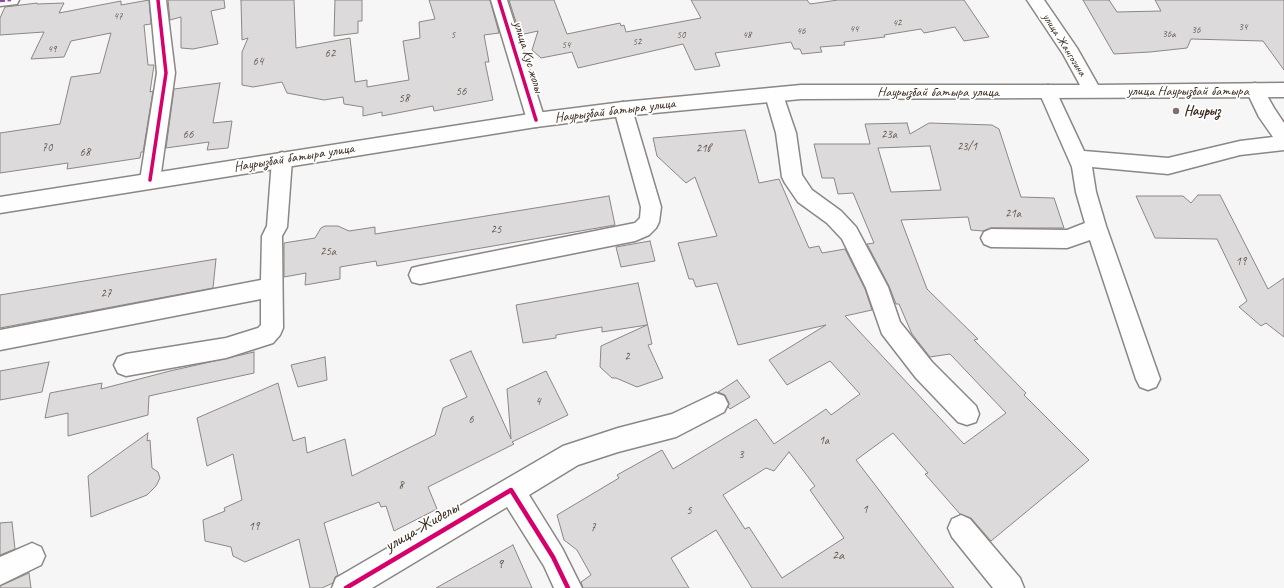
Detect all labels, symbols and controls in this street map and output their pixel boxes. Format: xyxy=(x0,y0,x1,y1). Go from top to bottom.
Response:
house number: 47 xyxy=(114,10,122,22)
street label: улица Жангозина xyxy=(1039,11,1089,79)
house number: 42 xyxy=(893,17,901,29)
street label: улица Кус жолы xyxy=(509,19,547,95)
house number: 34 xyxy=(1239,21,1247,33)
house number: 44 xyxy=(850,23,858,35)
house number: 36 xyxy=(1192,24,1200,36)
house number: 46 xyxy=(797,25,805,37)
house number: 36а xyxy=(1162,28,1176,40)
house number: 5 xyxy=(451,29,455,41)
house number: 50 xyxy=(677,29,685,41)
house number: 48 xyxy=(743,29,751,41)
house number: 52 xyxy=(633,36,641,48)
house number: 54 xyxy=(562,39,570,51)
house number: 49 xyxy=(48,43,56,55)
house number: 62 xyxy=(325,47,335,61)
house number: 64 xyxy=(253,55,263,69)
street label: улица Наурызбай батыра xyxy=(1127,83,1249,99)
street label: Наурызбай батыра улица xyxy=(877,84,999,100)
house number: 56 xyxy=(456,85,466,99)
house number: 58 xyxy=(399,92,409,106)
street label: Наурызбай батыра улица xyxy=(554,95,676,127)
place label: Наурыз xyxy=(1184,103,1221,119)
marker: Наурыз xyxy=(1171,106,1181,116)
house number: 66 xyxy=(183,128,193,142)
house number: 23а xyxy=(881,128,897,142)
street label: Наурызбай батыра улица xyxy=(233,140,355,176)
house number: 23/1 xyxy=(957,140,977,154)
house number: 70 xyxy=(42,141,52,155)
house number: 21в xyxy=(696,142,710,156)
house number: 68 xyxy=(80,146,90,160)
house number: 21а xyxy=(1005,207,1021,221)
house number: 25 xyxy=(491,223,501,237)
house number: 25а xyxy=(320,245,336,259)
house number: 19 xyxy=(1236,255,1246,269)
house number: 27 xyxy=(101,287,111,301)
house number: 2 xyxy=(624,350,630,364)
house number: 4 xyxy=(535,395,541,409)
house number: 6 xyxy=(468,413,474,427)
house number: 1а xyxy=(819,434,829,448)
house number: 3 xyxy=(738,448,744,462)
house number: 8 xyxy=(398,479,404,493)
street label: улица Жиделы xyxy=(381,498,463,556)
house number: 1 xyxy=(862,503,868,517)
house number: 5 xyxy=(686,504,692,518)
house number: 19 xyxy=(249,520,259,534)
house number: 7 xyxy=(590,521,596,535)
house number: 2а xyxy=(832,547,844,563)
house number: 9 xyxy=(497,556,503,572)

